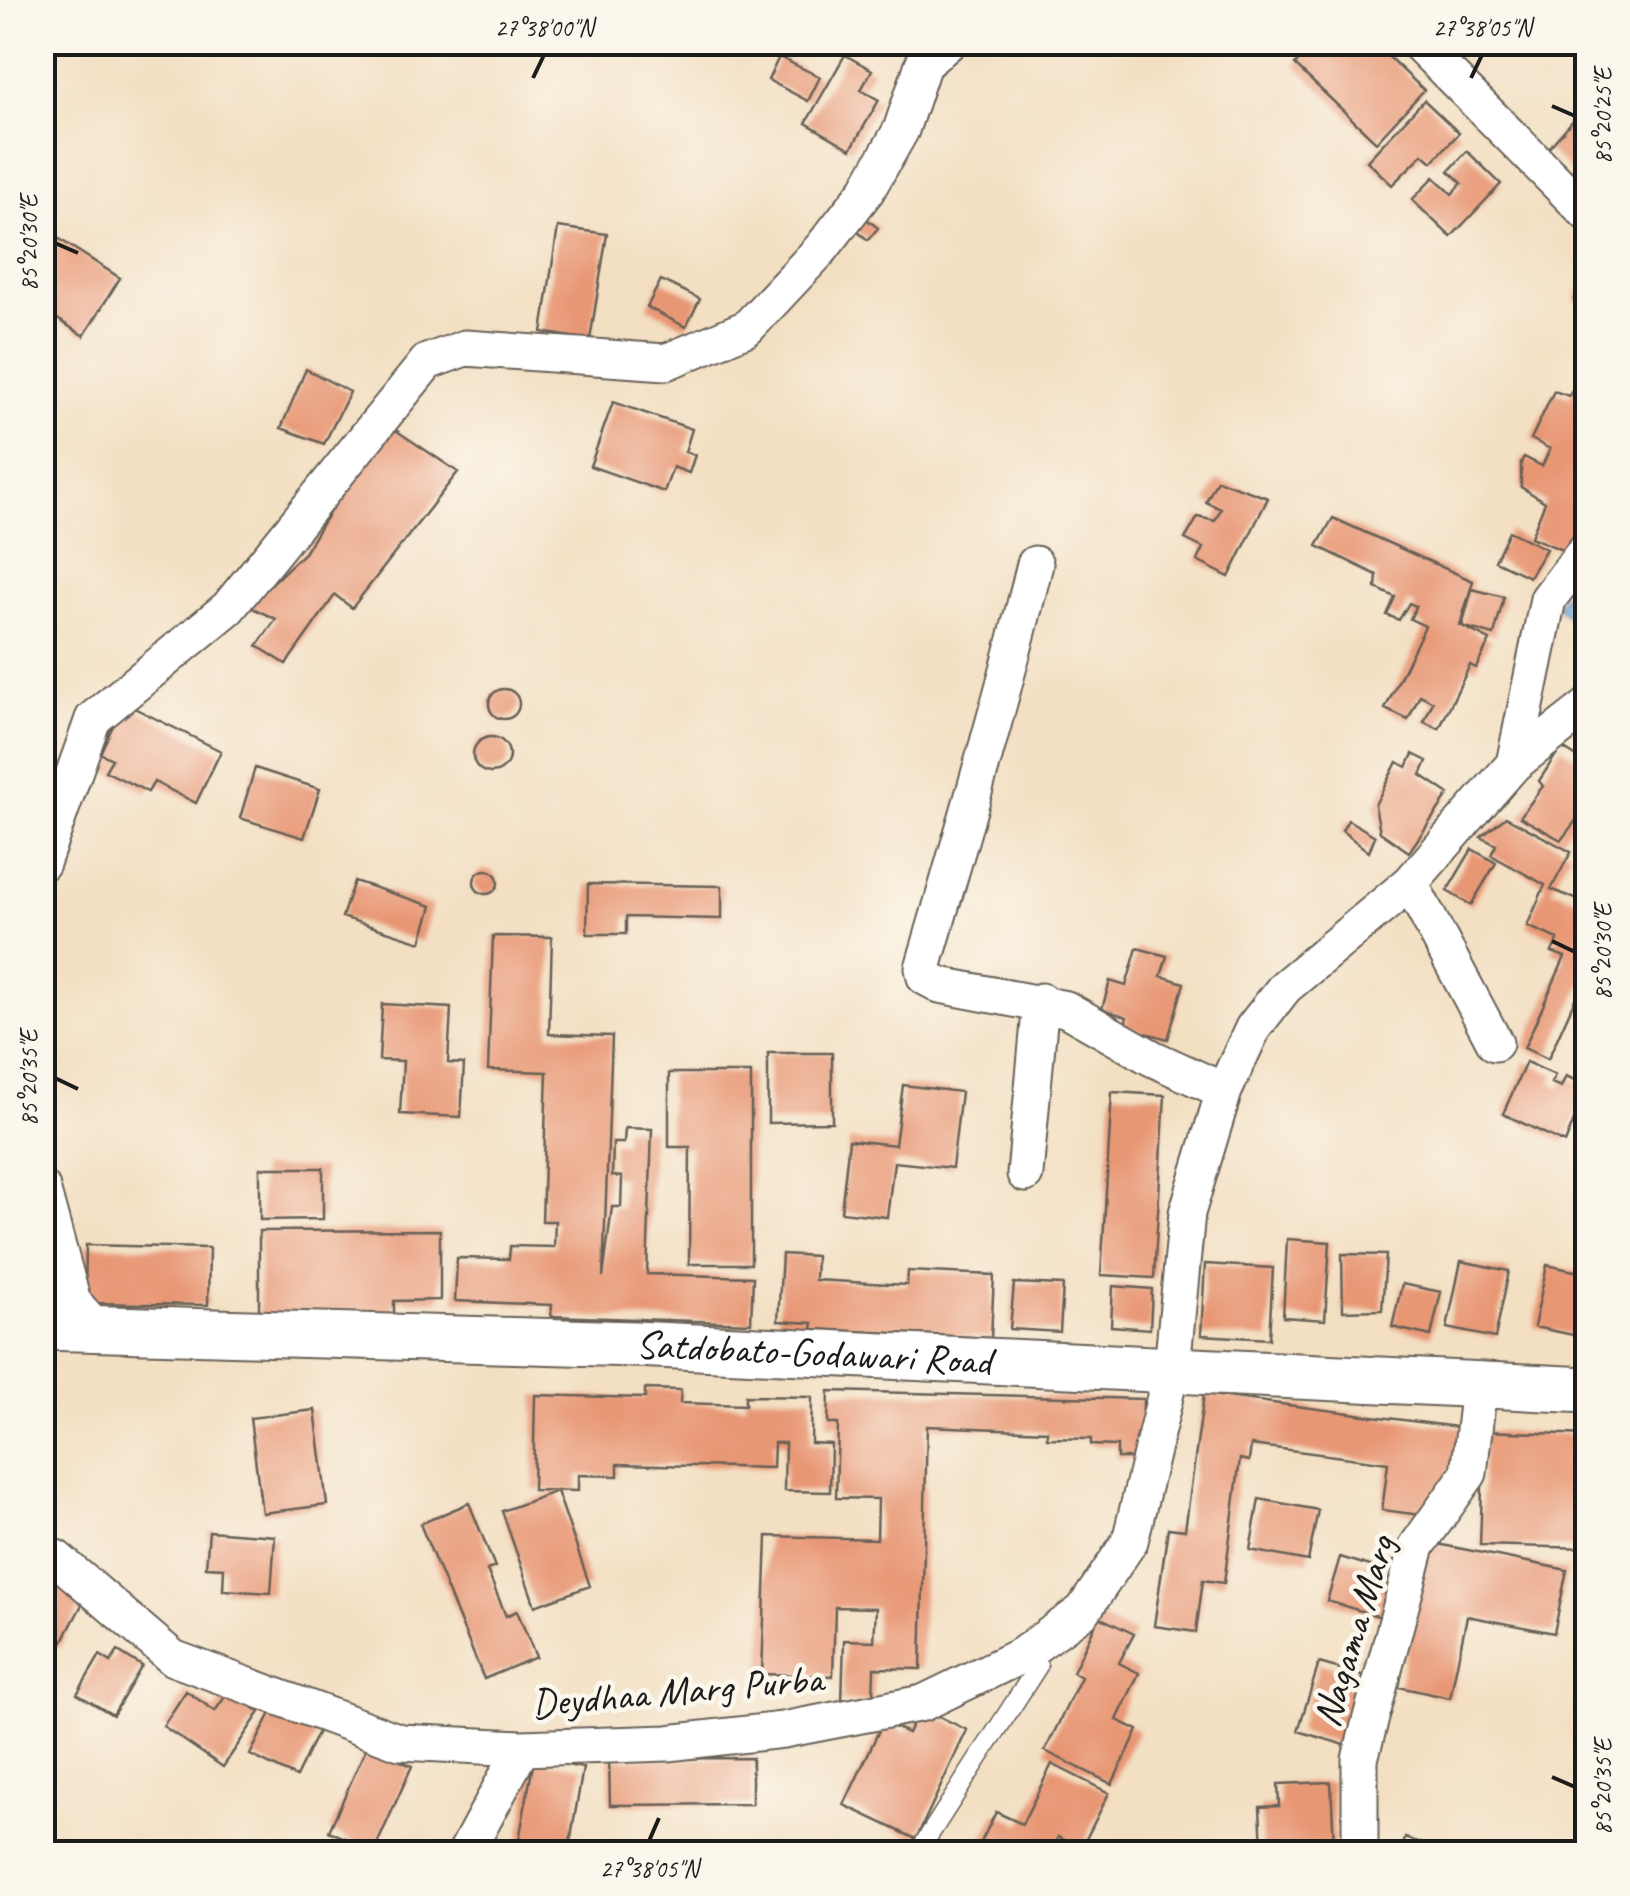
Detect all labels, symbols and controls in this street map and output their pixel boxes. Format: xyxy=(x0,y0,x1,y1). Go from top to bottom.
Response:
text: 27°38'00"N xyxy=(495,12,597,44)
text: 27°38'05"N xyxy=(1433,12,1535,44)
text: 85°20'25"E xyxy=(1587,65,1619,164)
text: 85°20'30"E xyxy=(13,192,45,291)
text: 85°20'30"E xyxy=(1587,901,1619,1000)
text: 85°20'35"E xyxy=(13,1027,45,1126)
street label: Satdobato-Godawari Road xyxy=(635,1319,998,1386)
street label: Nagama Marg xyxy=(1301,1528,1407,1733)
street label: Deydhaa Marg Purba xyxy=(529,1653,828,1729)
text: 85°20'35"E xyxy=(1587,1736,1619,1835)
text: 27°38'05"N xyxy=(600,1853,702,1885)

